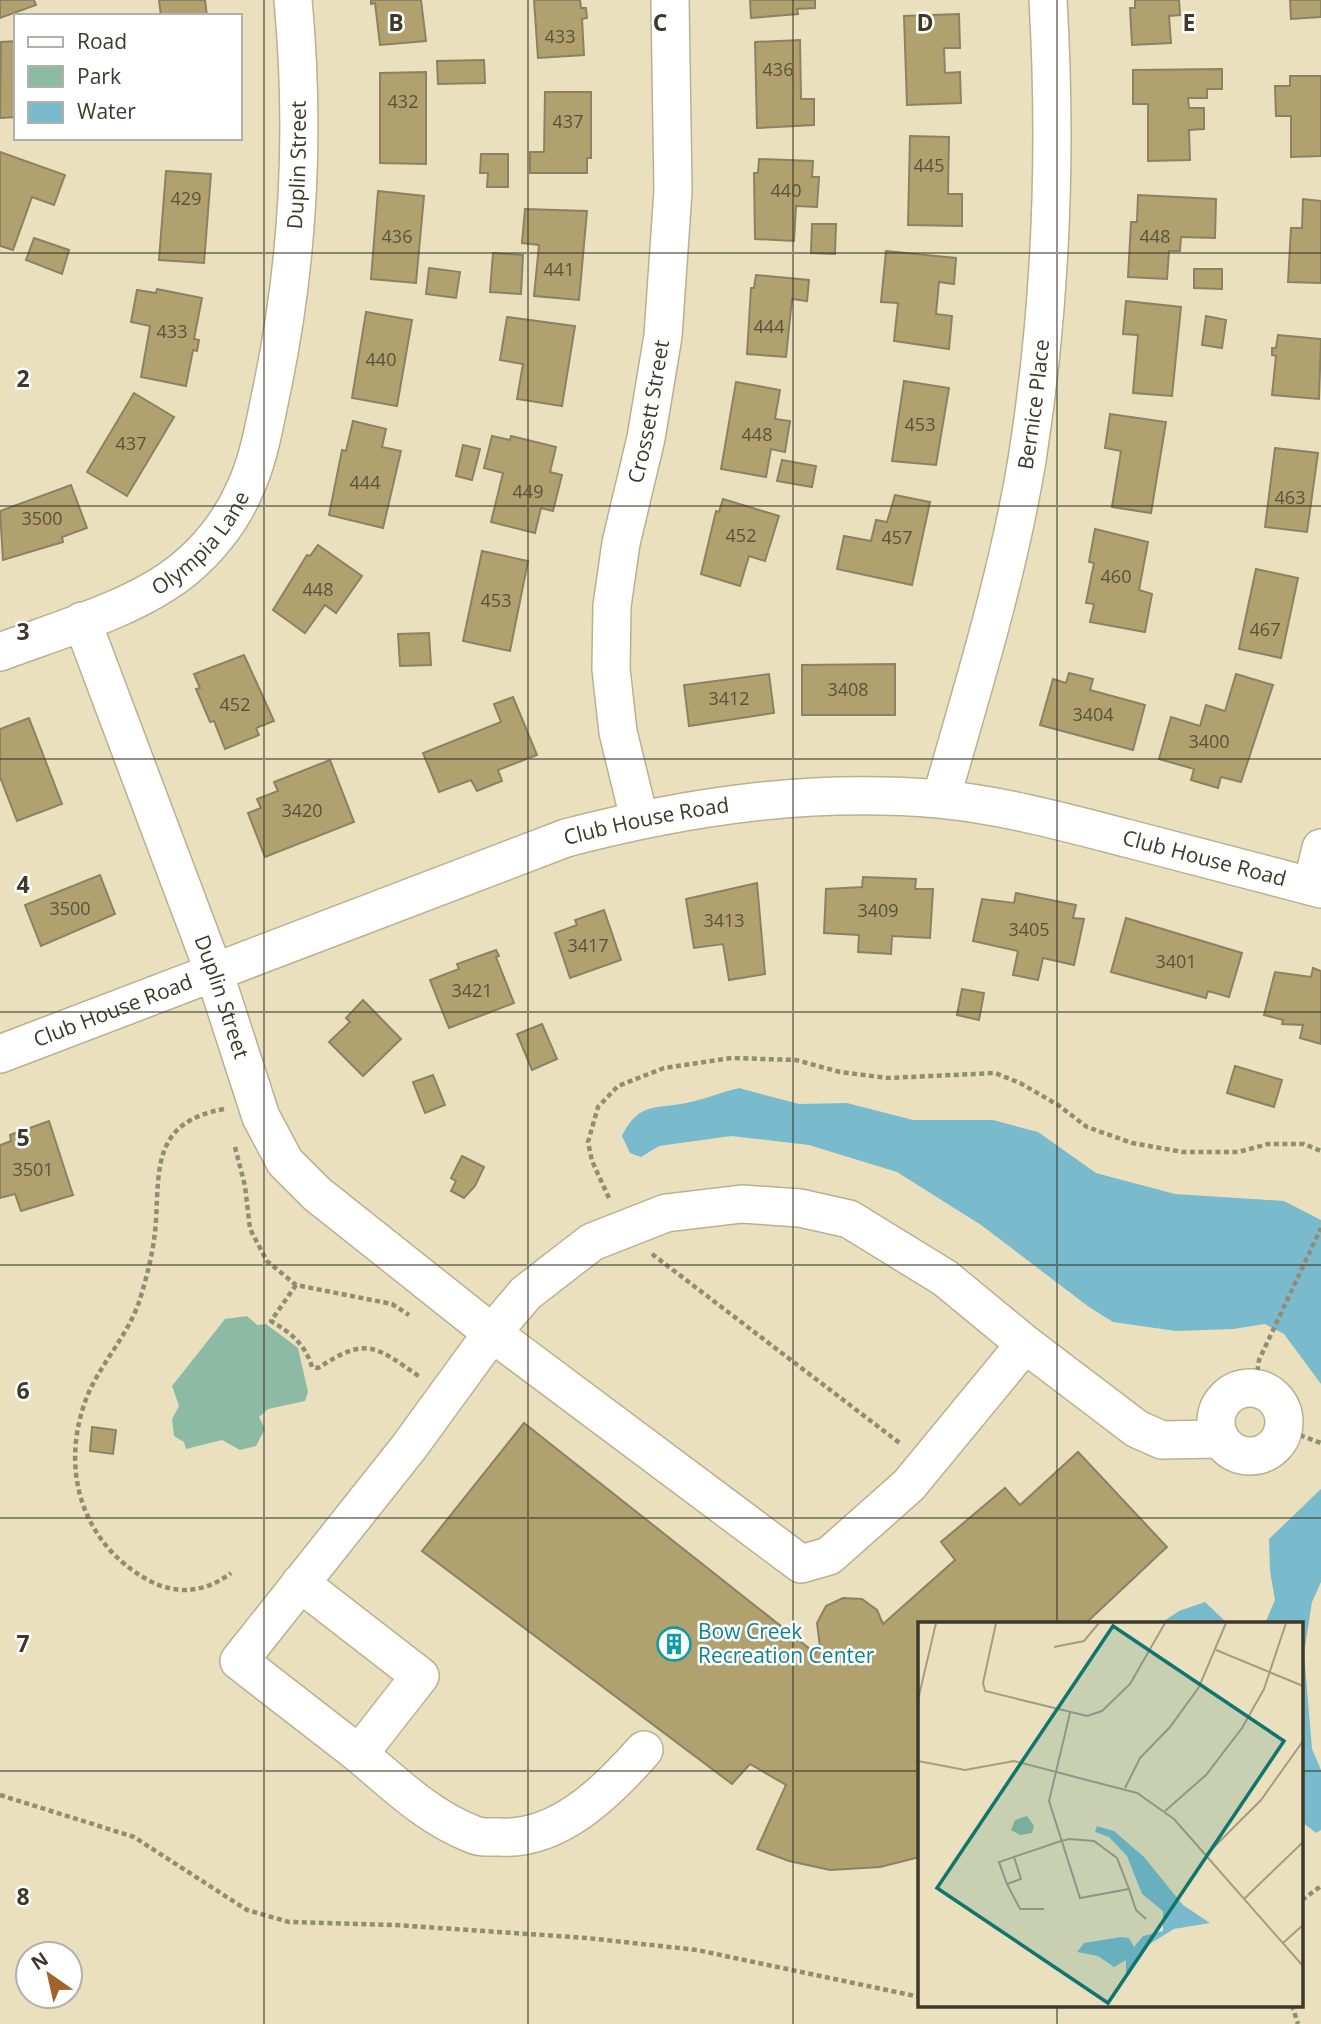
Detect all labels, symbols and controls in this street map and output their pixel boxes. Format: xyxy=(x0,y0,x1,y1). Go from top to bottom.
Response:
text: B xyxy=(388,6,404,38)
text: C xyxy=(653,6,667,38)
text: D xyxy=(916,6,934,38)
text: E xyxy=(1183,6,1195,38)
legend xyxy=(14,14,242,140)
house number: 433 xyxy=(545,24,575,48)
text: Road xyxy=(77,27,127,55)
house number: 436 xyxy=(763,57,793,81)
text: Park xyxy=(77,62,121,90)
house number: 432 xyxy=(388,89,418,113)
text: Water xyxy=(77,97,136,125)
street label: Duplin Street xyxy=(280,100,312,230)
house number: 437 xyxy=(553,109,583,133)
house number: 445 xyxy=(914,153,944,177)
house number: 440 xyxy=(771,178,801,202)
house number: 429 xyxy=(171,186,201,210)
house number: 436 xyxy=(382,224,412,248)
house number: 448 xyxy=(1140,224,1170,248)
house number: 441 xyxy=(544,257,574,281)
house number: 444 xyxy=(754,314,784,338)
house number: 433 xyxy=(157,319,187,343)
street label: Crossett Street xyxy=(621,338,675,486)
street label: Bernice Place xyxy=(1011,338,1055,471)
house number: 440 xyxy=(366,347,396,371)
text: 2 xyxy=(16,362,30,394)
house number: 453 xyxy=(905,412,935,436)
house number: 448 xyxy=(742,422,772,446)
house number: 437 xyxy=(116,431,146,455)
house number: 444 xyxy=(350,470,380,494)
house number: 449 xyxy=(513,479,543,503)
house number: 463 xyxy=(1275,485,1305,509)
street label: Olympia Lane xyxy=(146,486,255,601)
house number: 3500 xyxy=(21,506,63,530)
house number: 452 xyxy=(726,523,756,547)
house number: 457 xyxy=(882,525,912,549)
house number: 460 xyxy=(1101,564,1131,588)
house number: 448 xyxy=(303,577,333,601)
house number: 453 xyxy=(481,588,511,612)
text: 3 xyxy=(16,615,30,647)
house number: 467 xyxy=(1250,617,1280,641)
house number: 3408 xyxy=(827,677,869,701)
house number: 3412 xyxy=(708,686,750,710)
house number: 452 xyxy=(220,692,250,716)
house number: 3404 xyxy=(1072,702,1114,726)
house number: 3400 xyxy=(1188,729,1230,753)
street label: Club House Road xyxy=(560,790,731,851)
house number: 3420 xyxy=(281,798,323,822)
street label: Club House Road xyxy=(1120,823,1290,892)
text: 4 xyxy=(16,868,30,900)
house number: 3500 xyxy=(49,896,91,920)
house number: 3409 xyxy=(857,898,899,922)
house number: 3413 xyxy=(703,908,745,932)
house number: 3405 xyxy=(1008,917,1050,941)
street label: Duplin Street xyxy=(188,931,256,1062)
house number: 3417 xyxy=(567,933,609,957)
house number: 3401 xyxy=(1155,949,1197,973)
street label: Club House Road xyxy=(29,967,196,1053)
house number: 3421 xyxy=(451,978,493,1002)
text: 5 xyxy=(16,1121,30,1153)
house number: 3501 xyxy=(12,1157,54,1181)
text: 6 xyxy=(16,1374,30,1406)
place label: Bow Creek Recreation Center xyxy=(698,1617,875,1669)
inset map xyxy=(918,1622,1304,2007)
building icon: Bow Creek Recreation Center xyxy=(655,1625,693,1663)
text: 7 xyxy=(16,1627,30,1659)
text: 8 xyxy=(16,1880,30,1912)
north arrow xyxy=(14,1940,84,2010)
text: N xyxy=(26,1946,53,1976)

